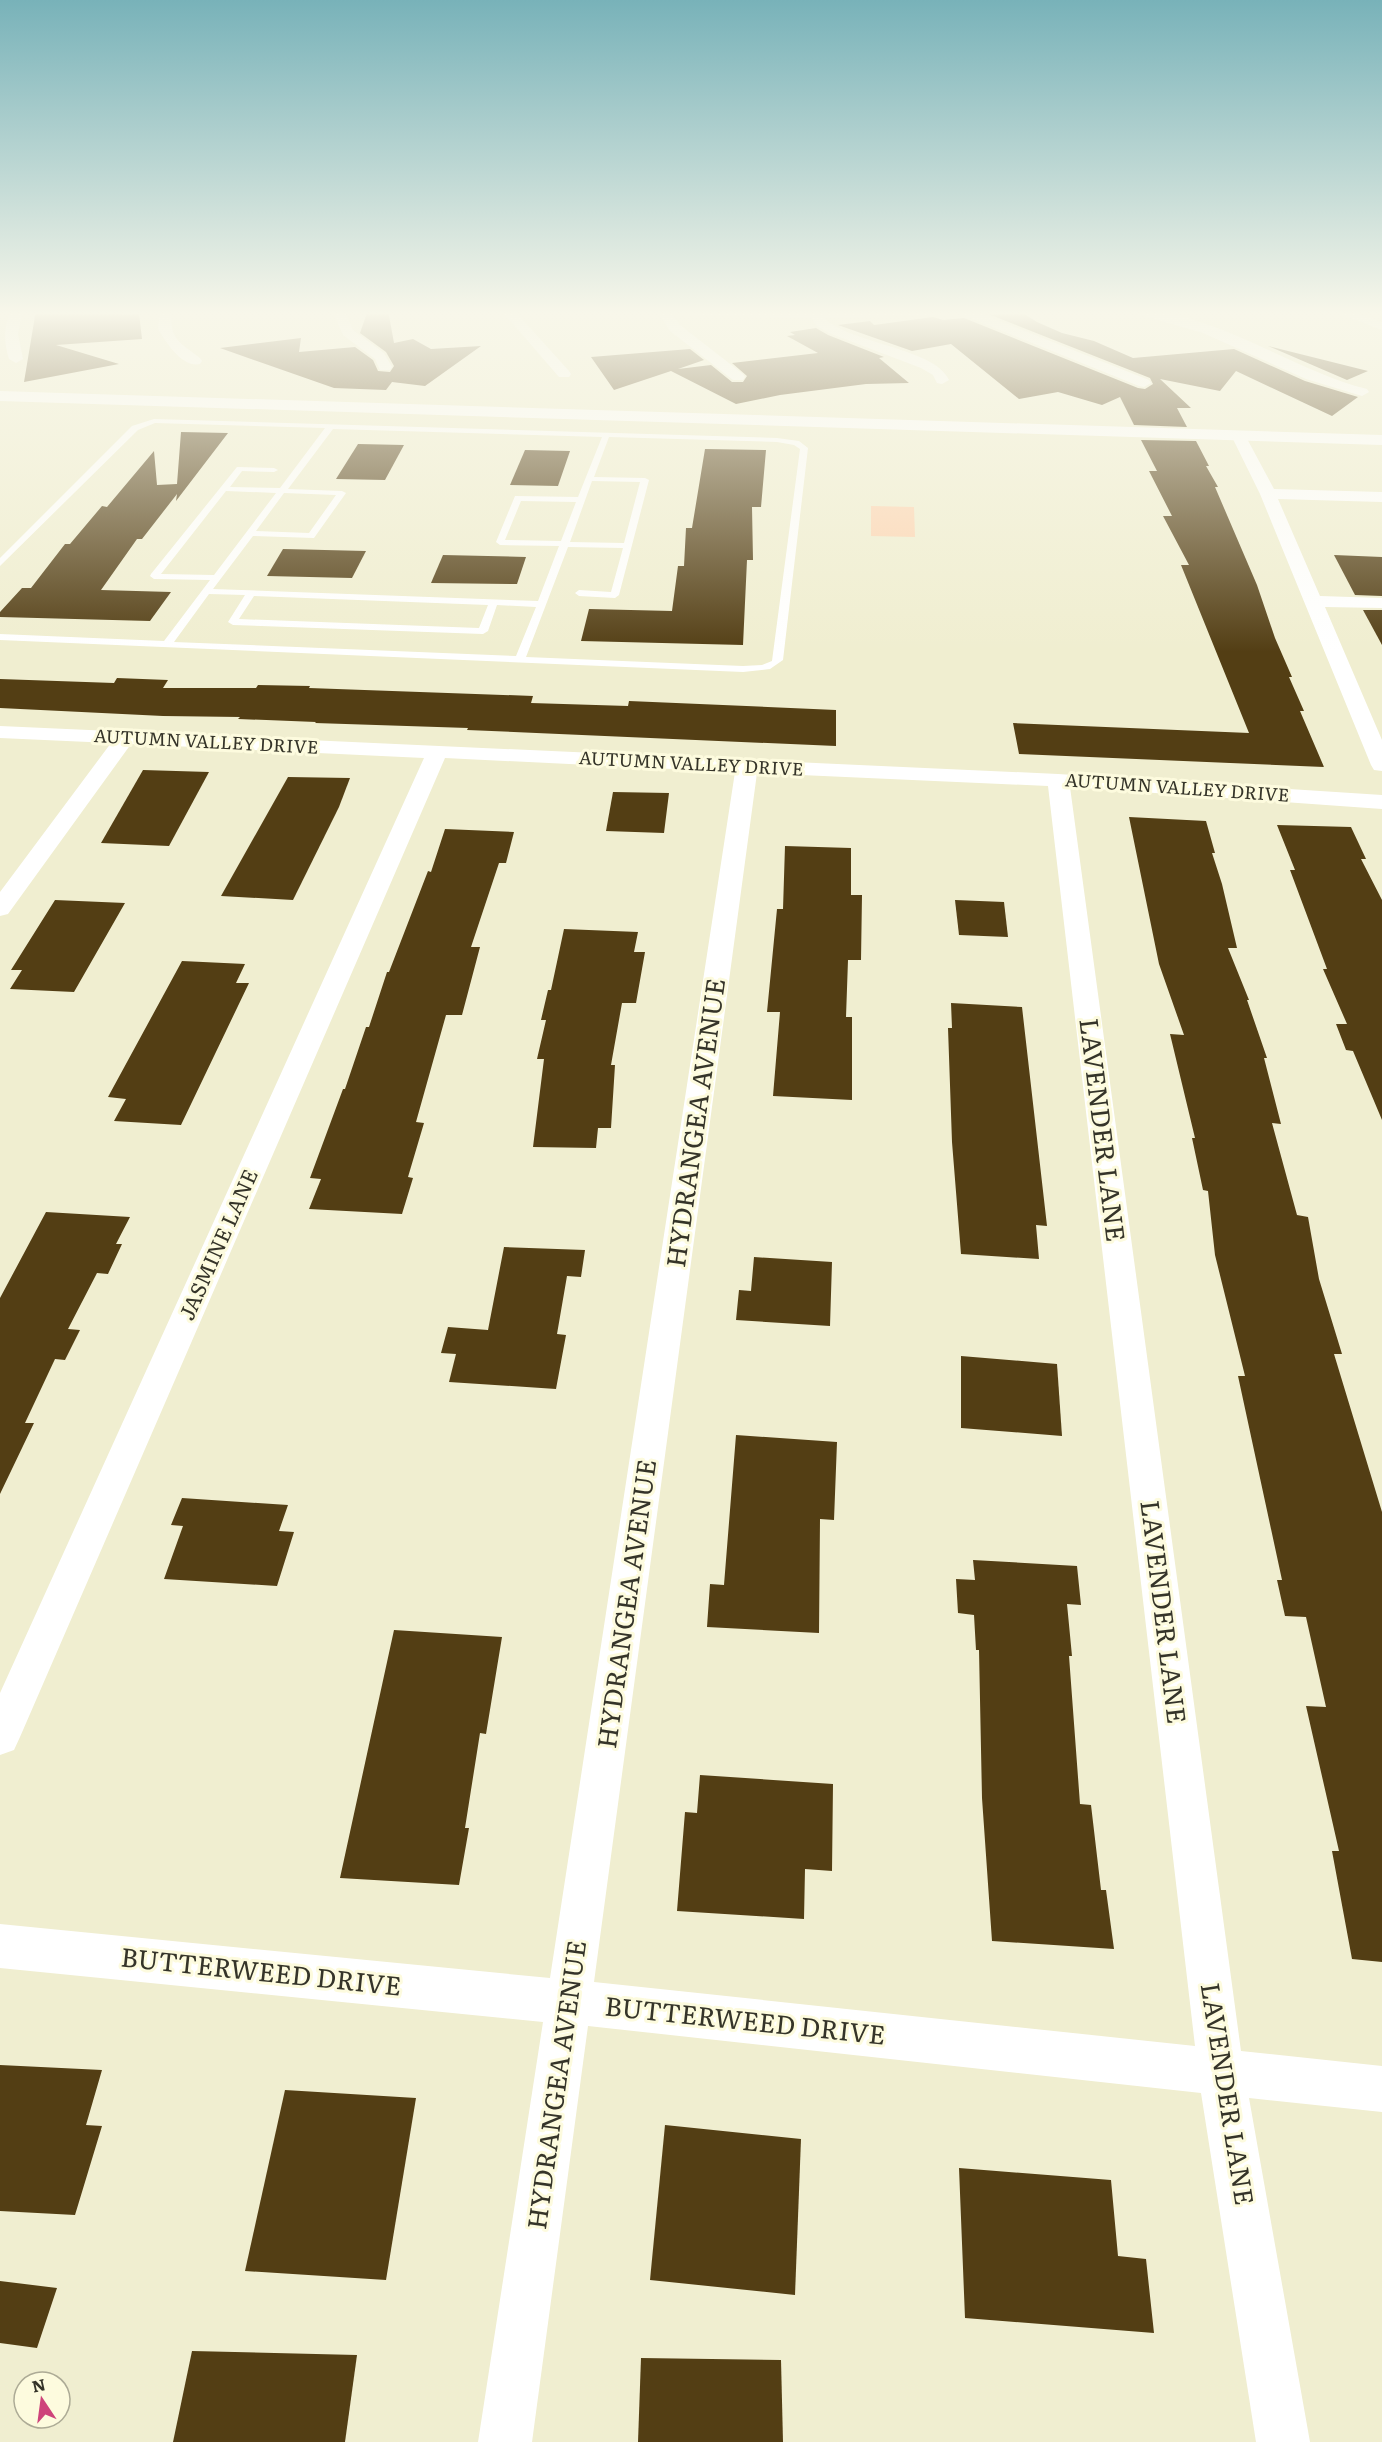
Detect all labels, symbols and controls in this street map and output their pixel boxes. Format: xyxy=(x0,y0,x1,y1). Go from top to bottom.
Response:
street label: AUTUMN VALLEY DRIVE xyxy=(93,721,319,760)
street label: AUTUMN VALLEY DRIVE xyxy=(578,743,804,782)
street label: AUTUMN VALLEY DRIVE xyxy=(1064,765,1290,808)
street label: HYDRANGEA AVENUE xyxy=(654,976,733,1270)
street label: LAVENDER LANE xyxy=(1071,1016,1138,1244)
street label: JASMINE LANE xyxy=(170,1163,264,1325)
street label: HYDRANGEA AVENUE xyxy=(585,1457,664,1751)
street label: LAVENDER LANE xyxy=(1132,1498,1199,1726)
street label: BUTTERWEED DRIVE xyxy=(119,1935,403,2004)
street label: HYDRANGEA AVENUE xyxy=(515,1938,594,2232)
street label: LAVENDER LANE xyxy=(1193,1980,1266,2208)
street label: BUTTERWEED DRIVE xyxy=(603,1984,887,2053)
north arrow xyxy=(12,2370,72,2430)
text: N xyxy=(29,2371,48,2398)

